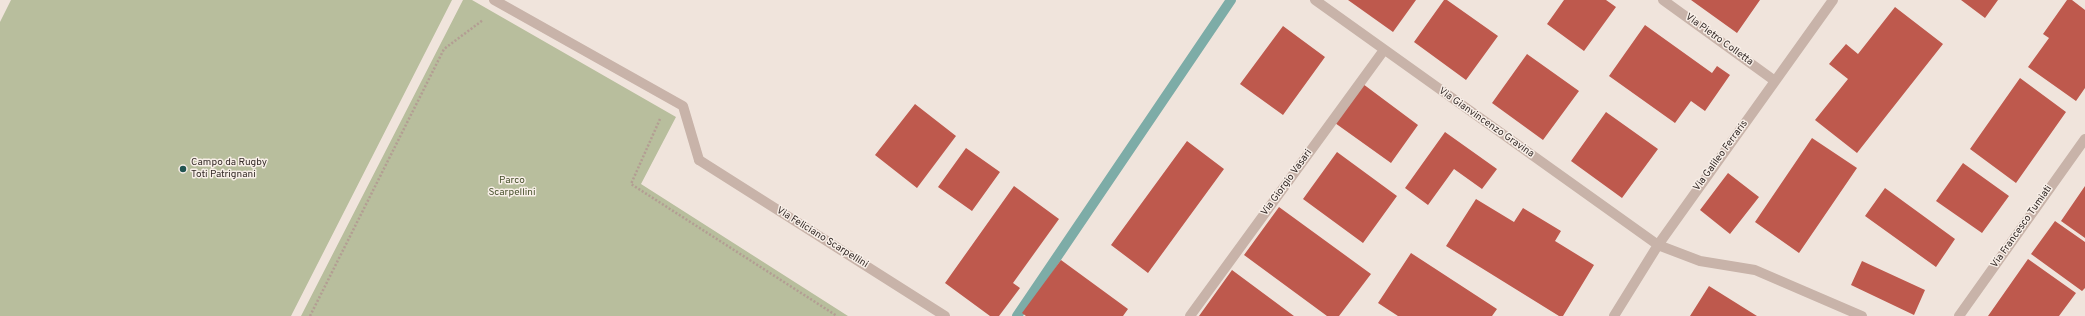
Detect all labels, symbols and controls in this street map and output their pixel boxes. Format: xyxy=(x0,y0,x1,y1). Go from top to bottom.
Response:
street label: Via Pietro Colletta xyxy=(1683,11,1755,69)
street label: Via Gianvincenzo Gravina xyxy=(1436,85,1536,161)
street label: Via Galileo Ferraris xyxy=(1691,118,1751,194)
street label: Via Giorgio Vasari xyxy=(1259,148,1315,218)
place label: Campo da Rugby Toti Patrignani xyxy=(191,157,267,180)
marker: Campo da Rugby Toti Patrignani xyxy=(178,164,188,174)
park label: Parco Scarpellini xyxy=(488,175,536,198)
street label: Via Francesco Tumiati xyxy=(1989,184,2055,270)
street label: Via Feliciano Scarpellini xyxy=(774,205,870,271)

